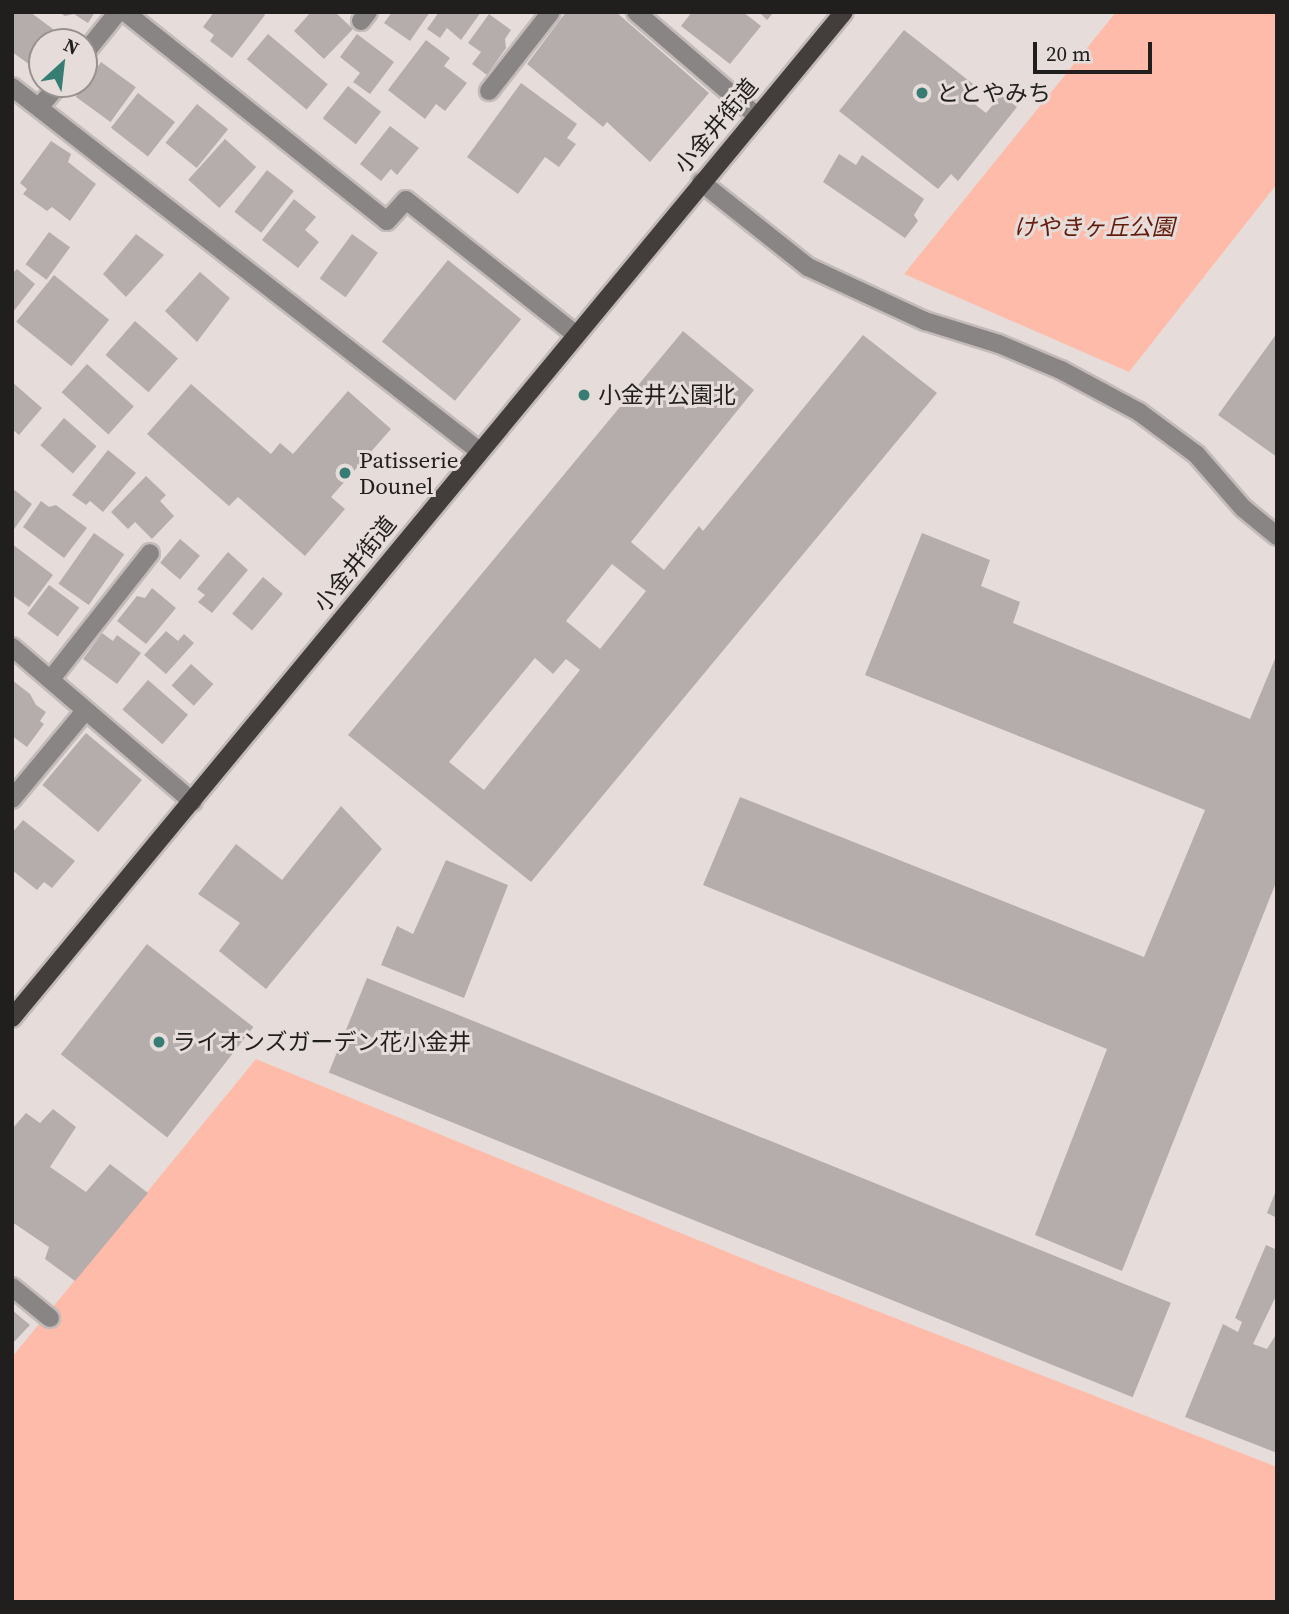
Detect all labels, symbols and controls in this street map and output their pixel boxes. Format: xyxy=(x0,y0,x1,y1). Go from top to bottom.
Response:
north arrow xyxy=(28,28,98,98)
scale bar xyxy=(1037,28,1156,72)
text: N xyxy=(60,31,84,61)
text: 20 m xyxy=(1046,39,1091,68)
street label: 小金井街道 xyxy=(668,73,764,179)
place label: ととやみち xyxy=(936,79,1051,107)
marker: ととやみち xyxy=(914,85,930,101)
park label: けやきヶ丘公園 xyxy=(1014,213,1174,241)
place label: 小金井公園北 xyxy=(598,381,736,409)
marker: 小金井公園北 xyxy=(576,387,592,403)
place label: Patisserie Dounel xyxy=(359,446,459,500)
marker: Patisserie Dounel xyxy=(337,465,353,481)
street label: 小金井街道 xyxy=(308,511,402,617)
place label: ライオンズガーデン花小金井 xyxy=(173,1028,472,1056)
marker: ライオンズガーデン花小金井 xyxy=(151,1034,167,1050)

